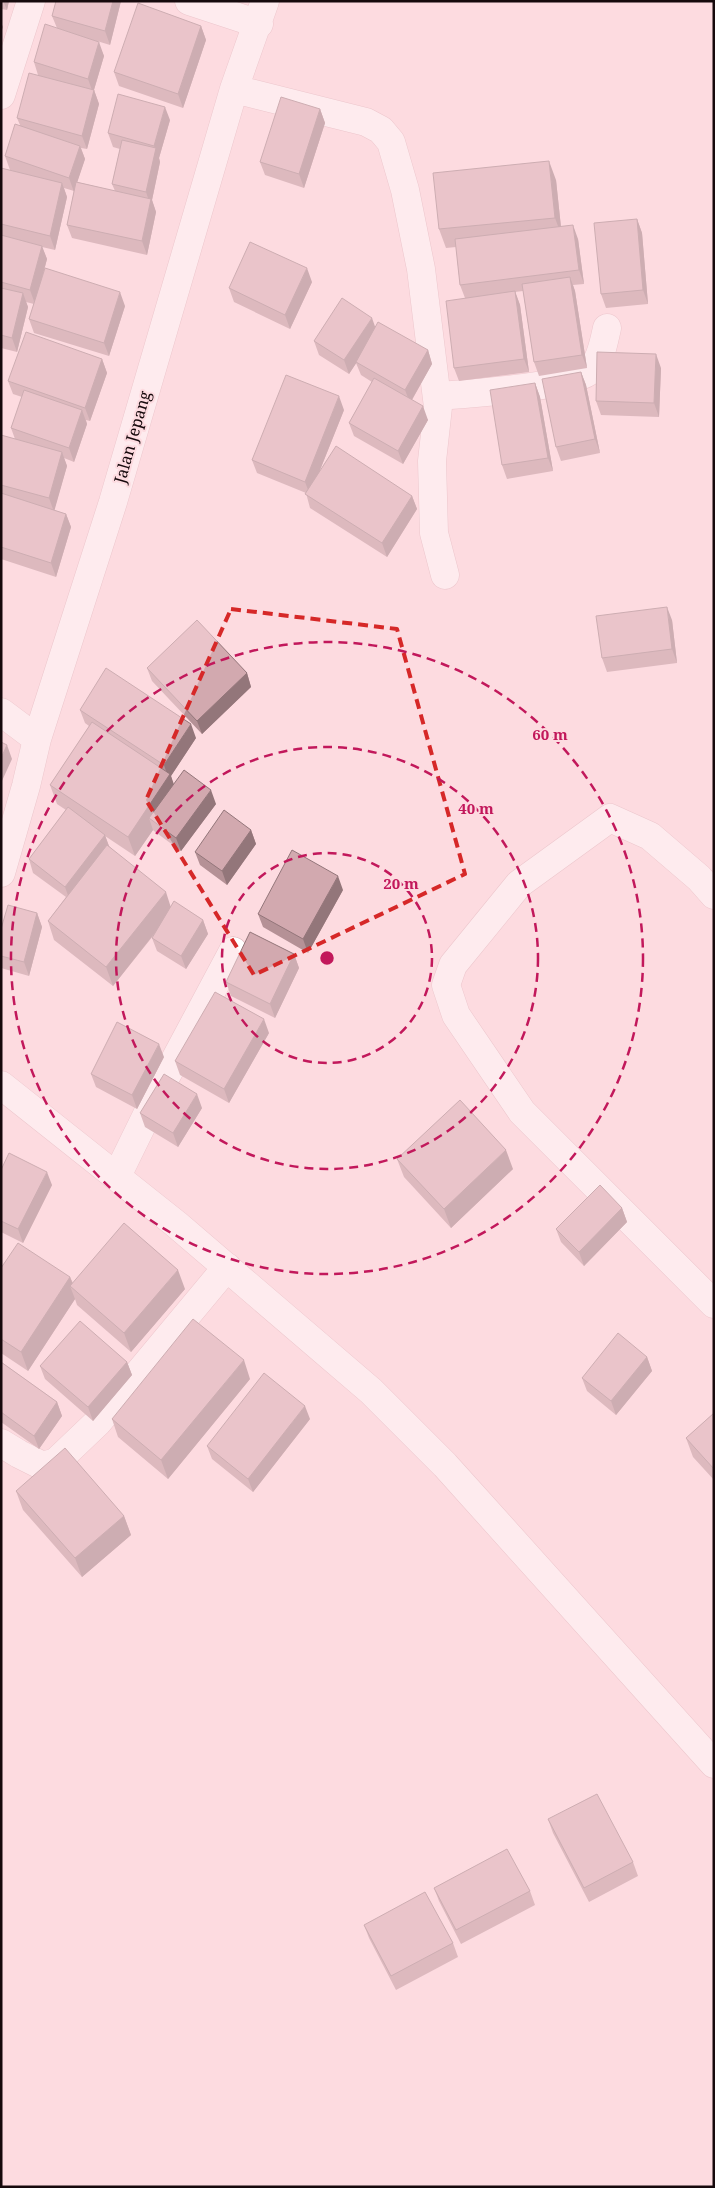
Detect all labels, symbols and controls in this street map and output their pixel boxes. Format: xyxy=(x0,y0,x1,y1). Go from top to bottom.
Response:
street label: Jalan Jepang xyxy=(108,388,156,487)
text: 60 m xyxy=(532,724,568,744)
text: 40 m xyxy=(458,798,494,818)
text: 20 m xyxy=(383,873,419,893)
centre of rings xyxy=(318,949,336,967)

